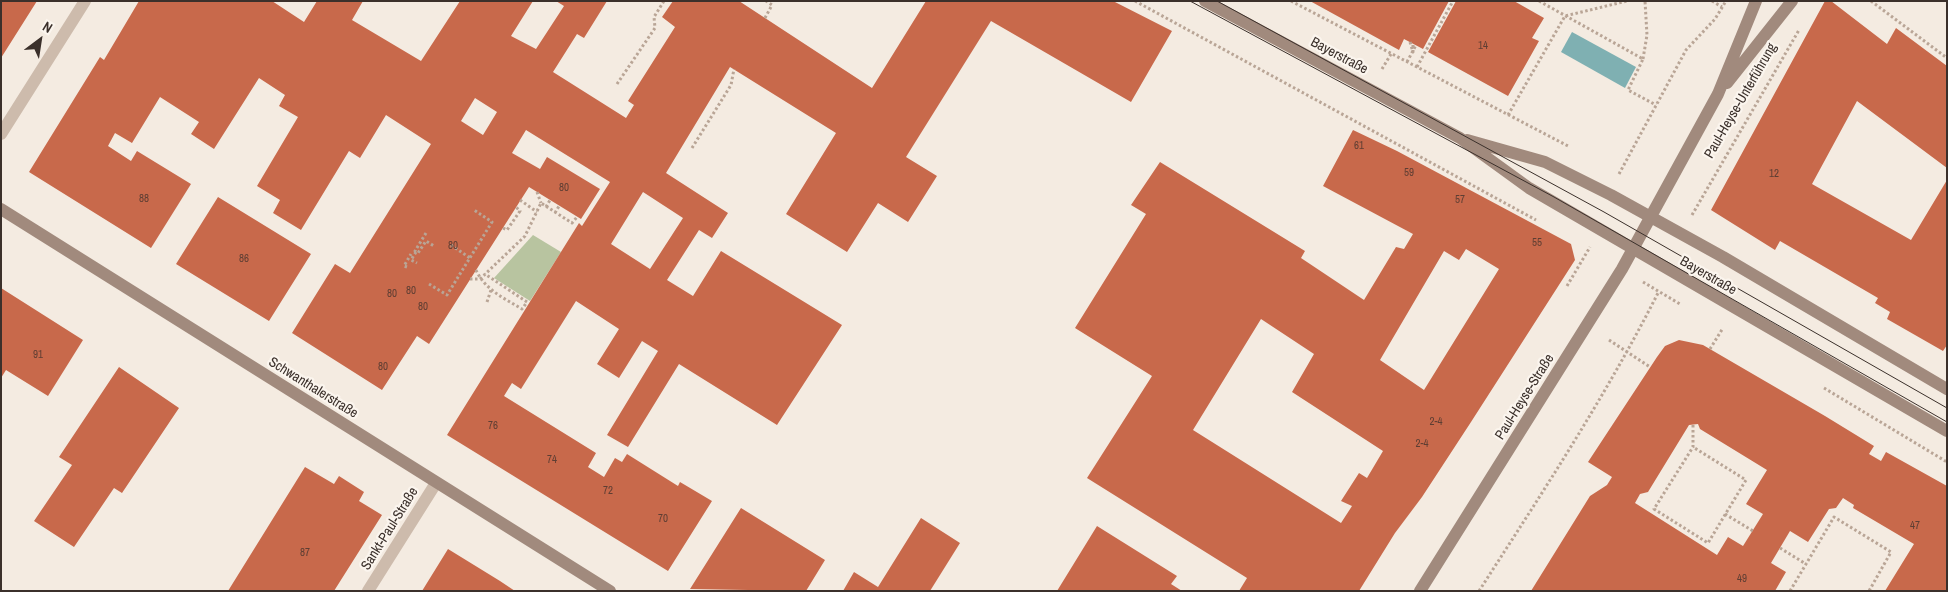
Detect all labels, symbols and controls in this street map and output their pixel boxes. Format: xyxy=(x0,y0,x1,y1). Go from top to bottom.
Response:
north arrow xyxy=(15,15,65,65)
text: N xyxy=(40,17,56,37)
street label: Bayerstraße xyxy=(1307,34,1371,78)
house number: 14 xyxy=(1478,39,1488,53)
street label: Paul-Heyse-Unterführung xyxy=(1701,40,1781,162)
house number: 61 xyxy=(1354,139,1364,153)
house number: 59 xyxy=(1404,166,1414,180)
house number: 12 xyxy=(1769,167,1779,181)
house number: 80 xyxy=(559,181,569,195)
house number: 88 xyxy=(139,192,149,206)
house number: 57 xyxy=(1455,193,1465,207)
house number: 55 xyxy=(1532,236,1542,250)
house number: 80 xyxy=(448,239,458,253)
house number: 86 xyxy=(239,252,249,266)
street label: Bayerstraße xyxy=(1677,253,1739,299)
house number: 80 xyxy=(406,284,416,298)
house number: 80 xyxy=(387,287,397,301)
house number: 80 xyxy=(418,300,428,314)
house number: 91 xyxy=(33,348,43,362)
street label: Paul-Heyse-Straße xyxy=(1492,351,1558,443)
street label: Schwanthalerstraße xyxy=(265,354,361,422)
house number: 80 xyxy=(378,360,388,374)
house number: 2-4 xyxy=(1429,415,1443,429)
house number: 76 xyxy=(488,419,498,433)
house number: 2-4 xyxy=(1415,437,1429,451)
house number: 74 xyxy=(547,453,557,467)
house number: 72 xyxy=(603,484,613,498)
street label: Sankt-Paul-Straße xyxy=(358,485,422,573)
house number: 70 xyxy=(658,512,668,526)
house number: 47 xyxy=(1910,519,1920,533)
house number: 87 xyxy=(300,546,310,560)
house number: 49 xyxy=(1737,572,1747,586)

